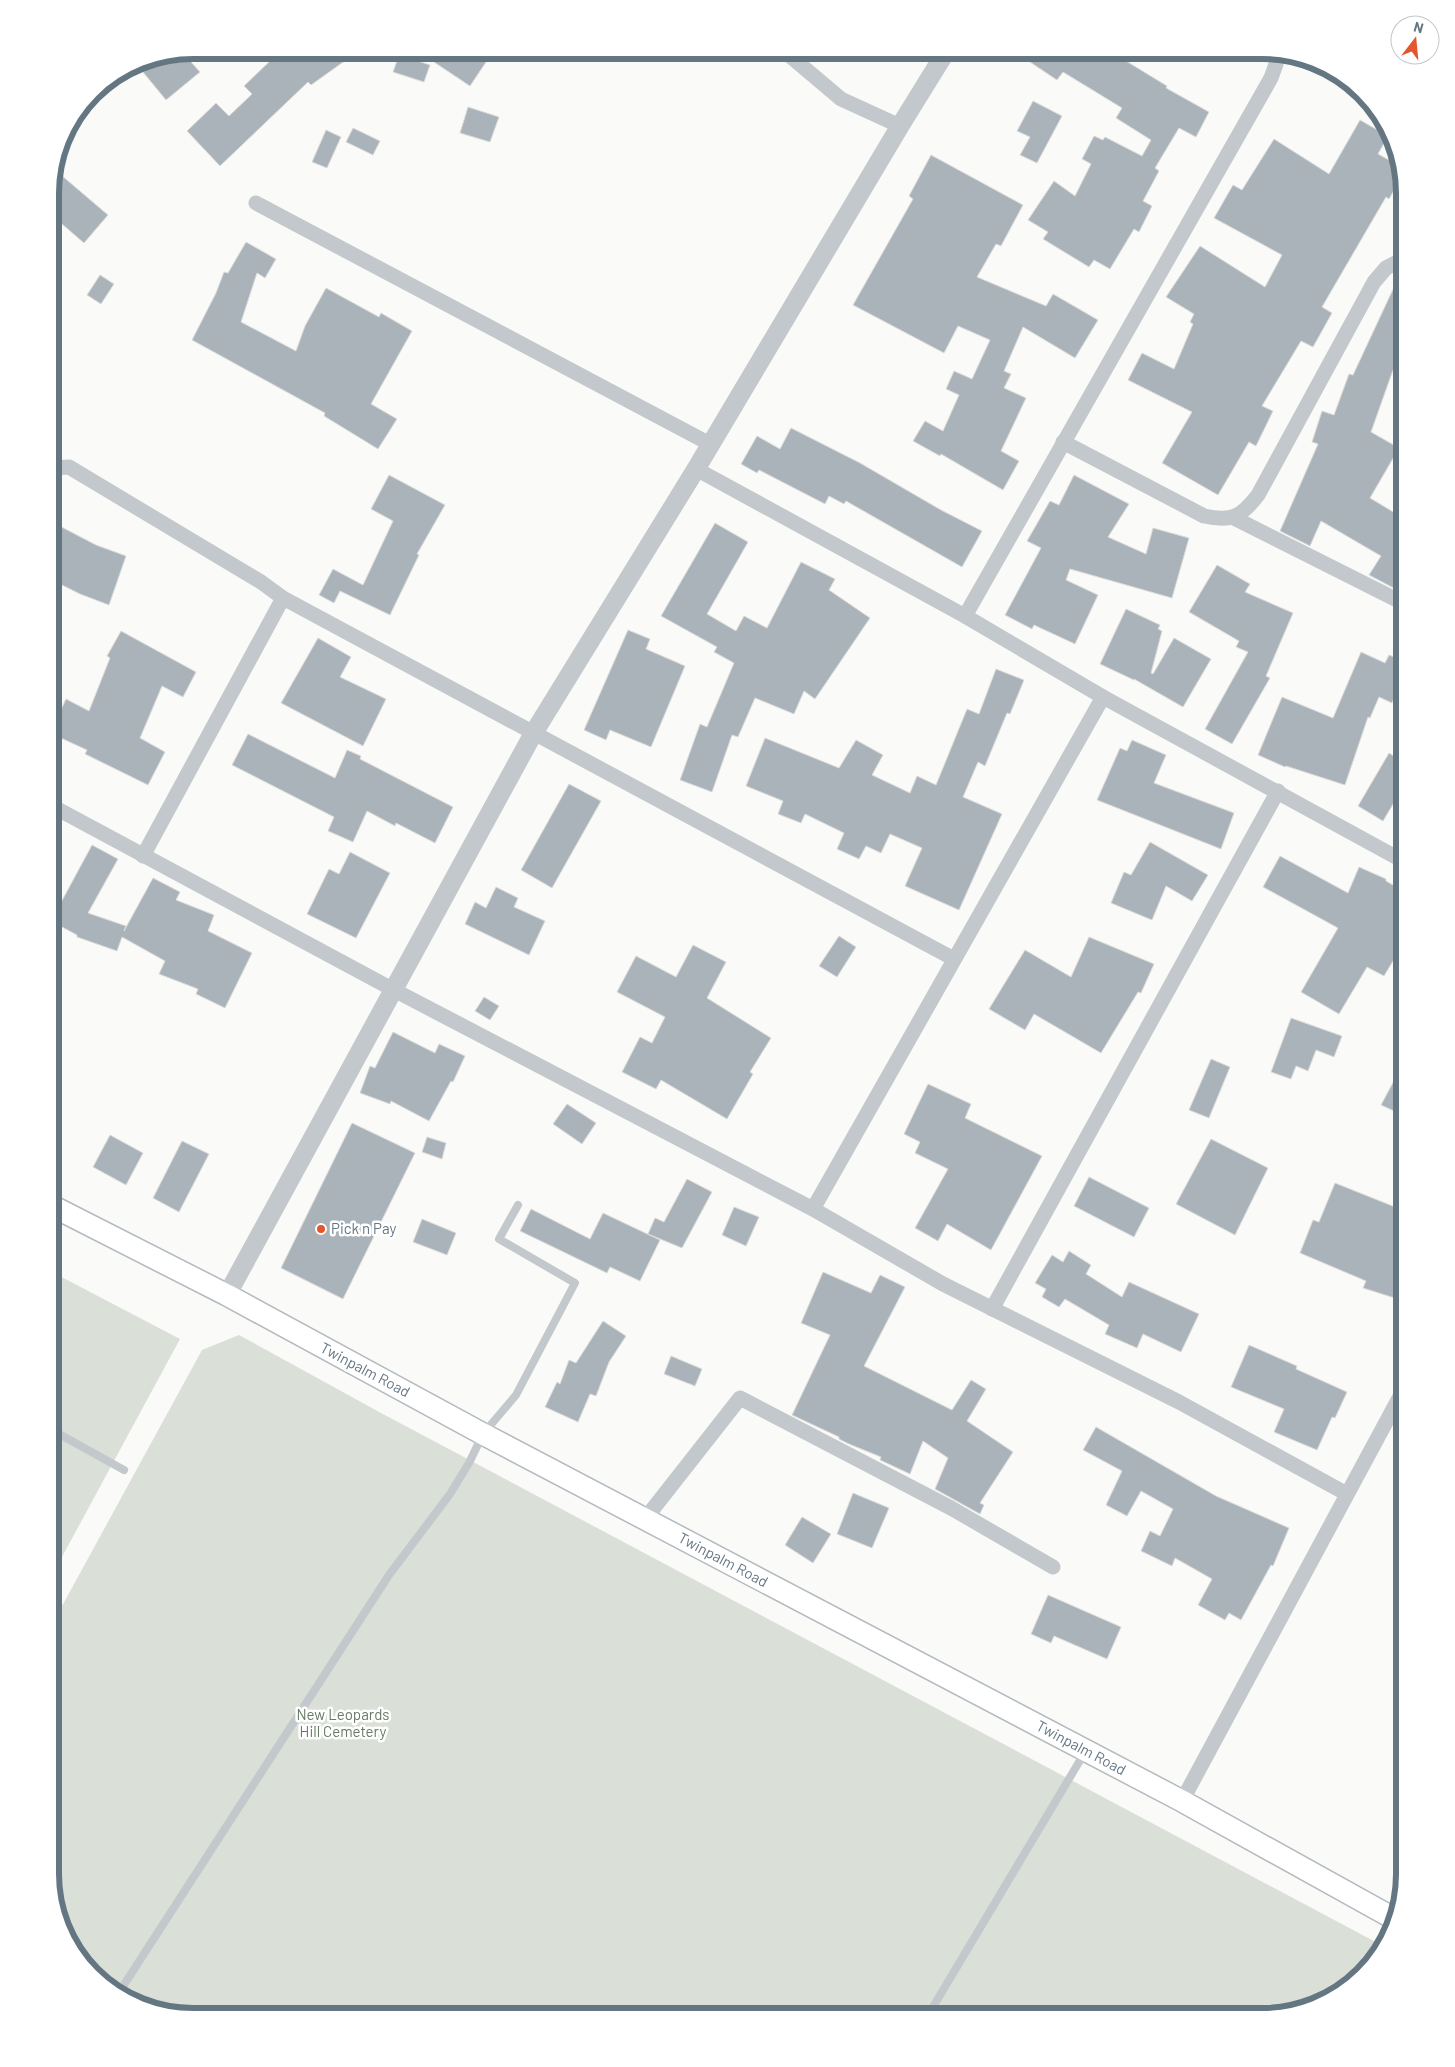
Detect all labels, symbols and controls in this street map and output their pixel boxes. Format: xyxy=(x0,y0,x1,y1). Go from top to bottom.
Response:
north arrow xyxy=(1390,15,1440,65)
text: N xyxy=(1412,18,1426,36)
place label: Pick n Pay xyxy=(331,1219,397,1237)
marker: Pick n Pay xyxy=(315,1223,327,1235)
street label: Twinpalm Road xyxy=(318,1338,413,1400)
street label: Twinpalm Road xyxy=(676,1528,771,1590)
park label: New Leopards Hill Cemetery xyxy=(296,1705,390,1740)
street label: Twinpalm Road xyxy=(1034,1716,1129,1778)

